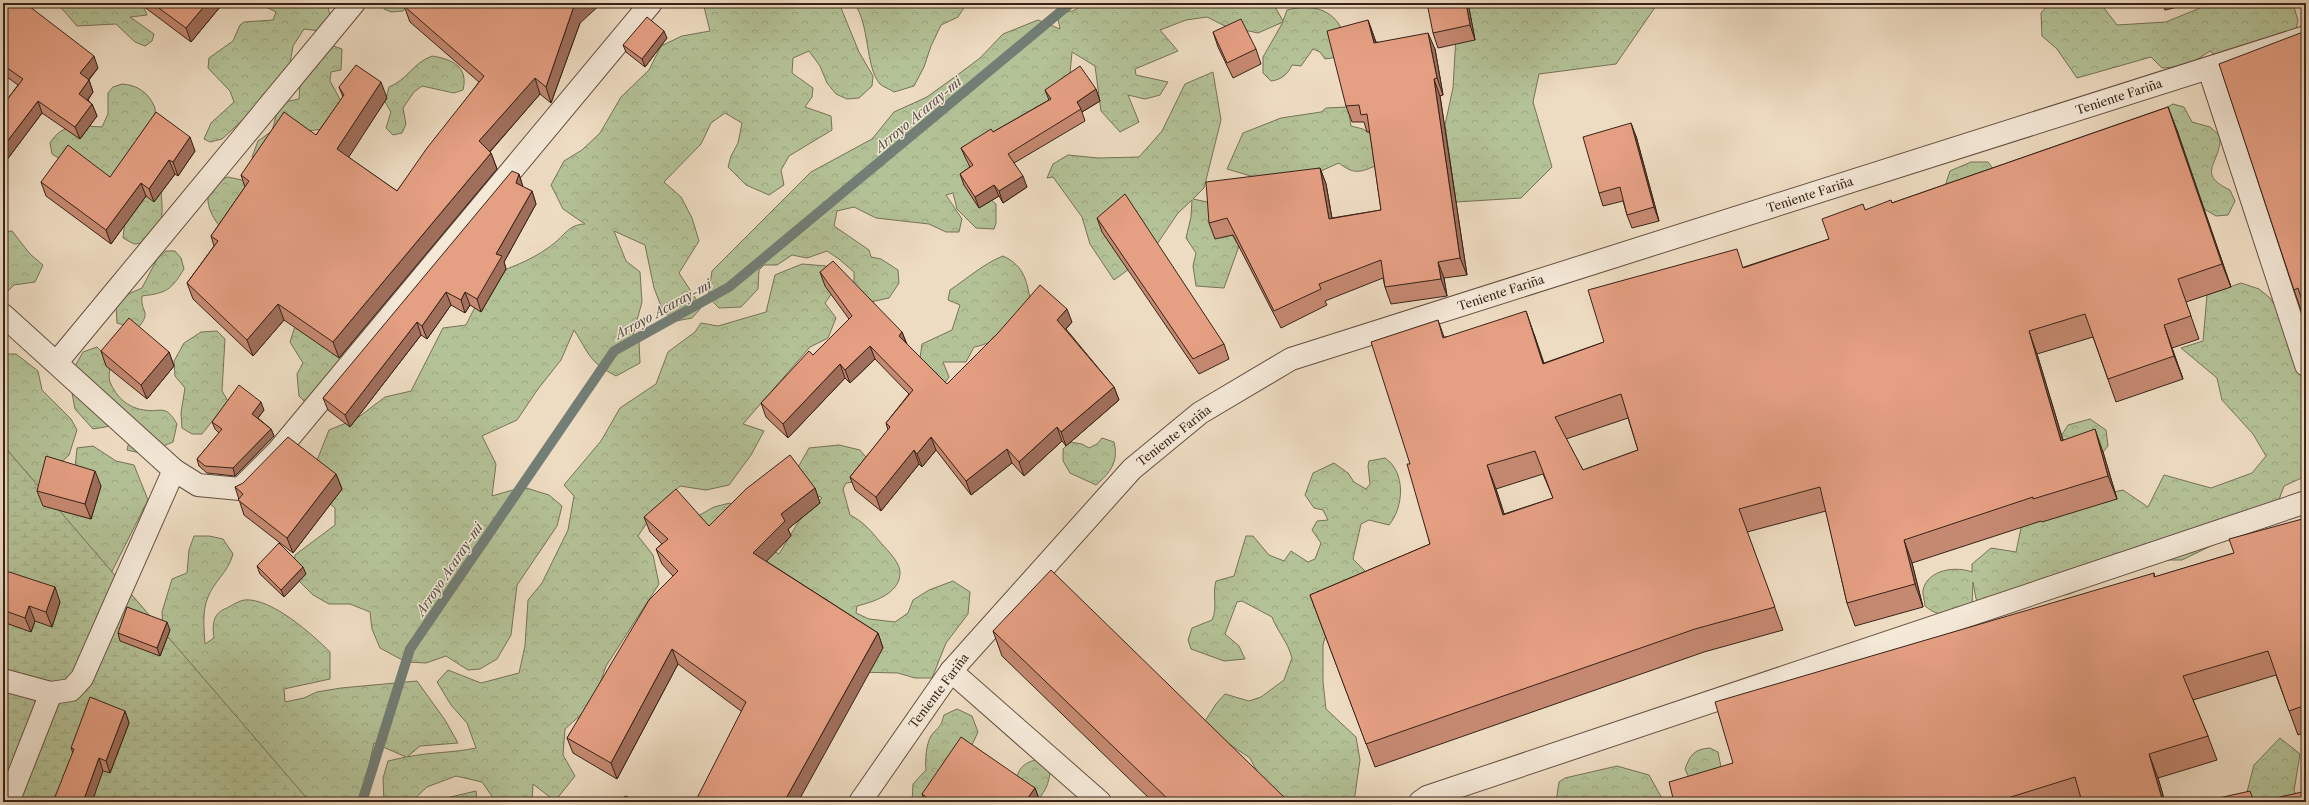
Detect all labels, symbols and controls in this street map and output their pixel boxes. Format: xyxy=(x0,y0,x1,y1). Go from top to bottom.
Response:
water label: Arroyo Acaray-mi xyxy=(870,72,965,156)
street label: Teniente Fariña xyxy=(2074,75,2165,118)
street label: Teniente Fariña xyxy=(1765,173,1856,216)
street label: Teniente Fariña xyxy=(1456,271,1547,314)
water label: Arroyo Acaray-mi xyxy=(610,275,715,343)
street label: Teniente Fariña xyxy=(1134,402,1214,469)
water label: Arroyo Acaray-mi xyxy=(411,519,486,620)
street label: Teniente Fariña xyxy=(905,650,972,731)

